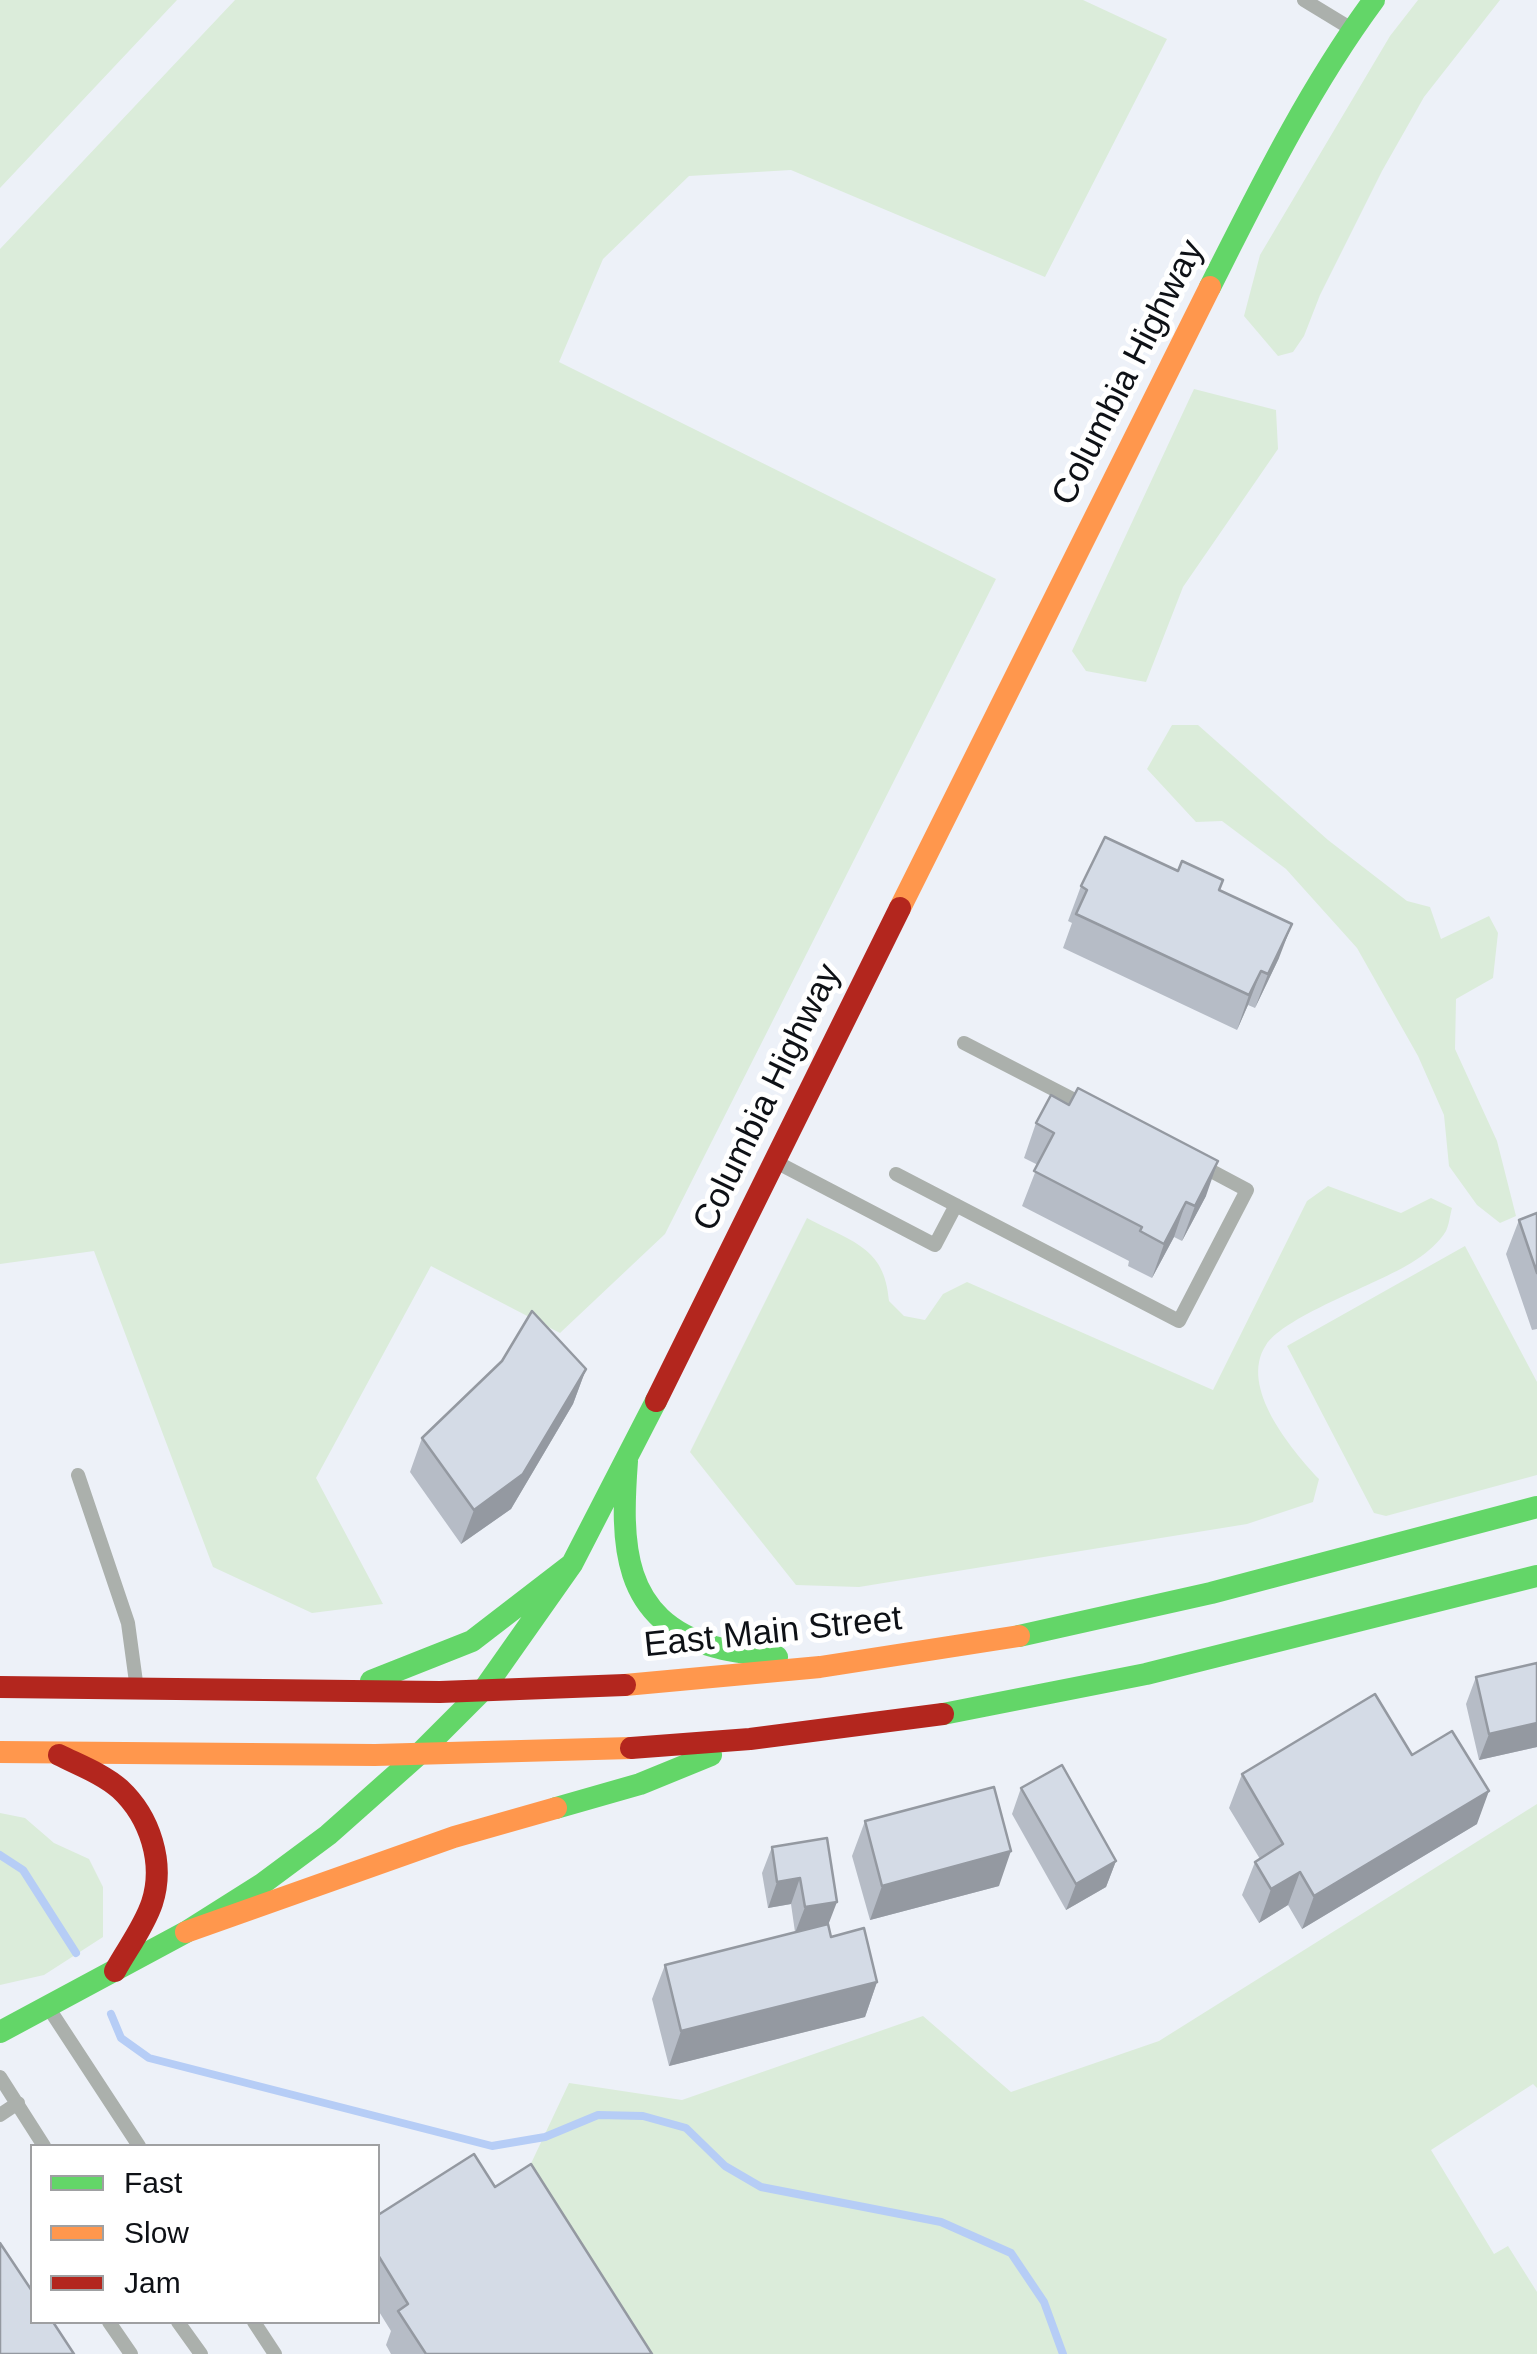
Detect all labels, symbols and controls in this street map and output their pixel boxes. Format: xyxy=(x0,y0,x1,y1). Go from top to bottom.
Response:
street label: Columbia Highway xyxy=(1044,233,1214,513)
street label: Columbia Highway xyxy=(685,958,851,1238)
street label: East Main Street xyxy=(642,1599,904,1667)
legend xyxy=(30,2144,380,2324)
text: Fast xyxy=(124,2166,182,2199)
text: Slow xyxy=(124,2216,189,2249)
text: Jam xyxy=(124,2266,181,2299)

